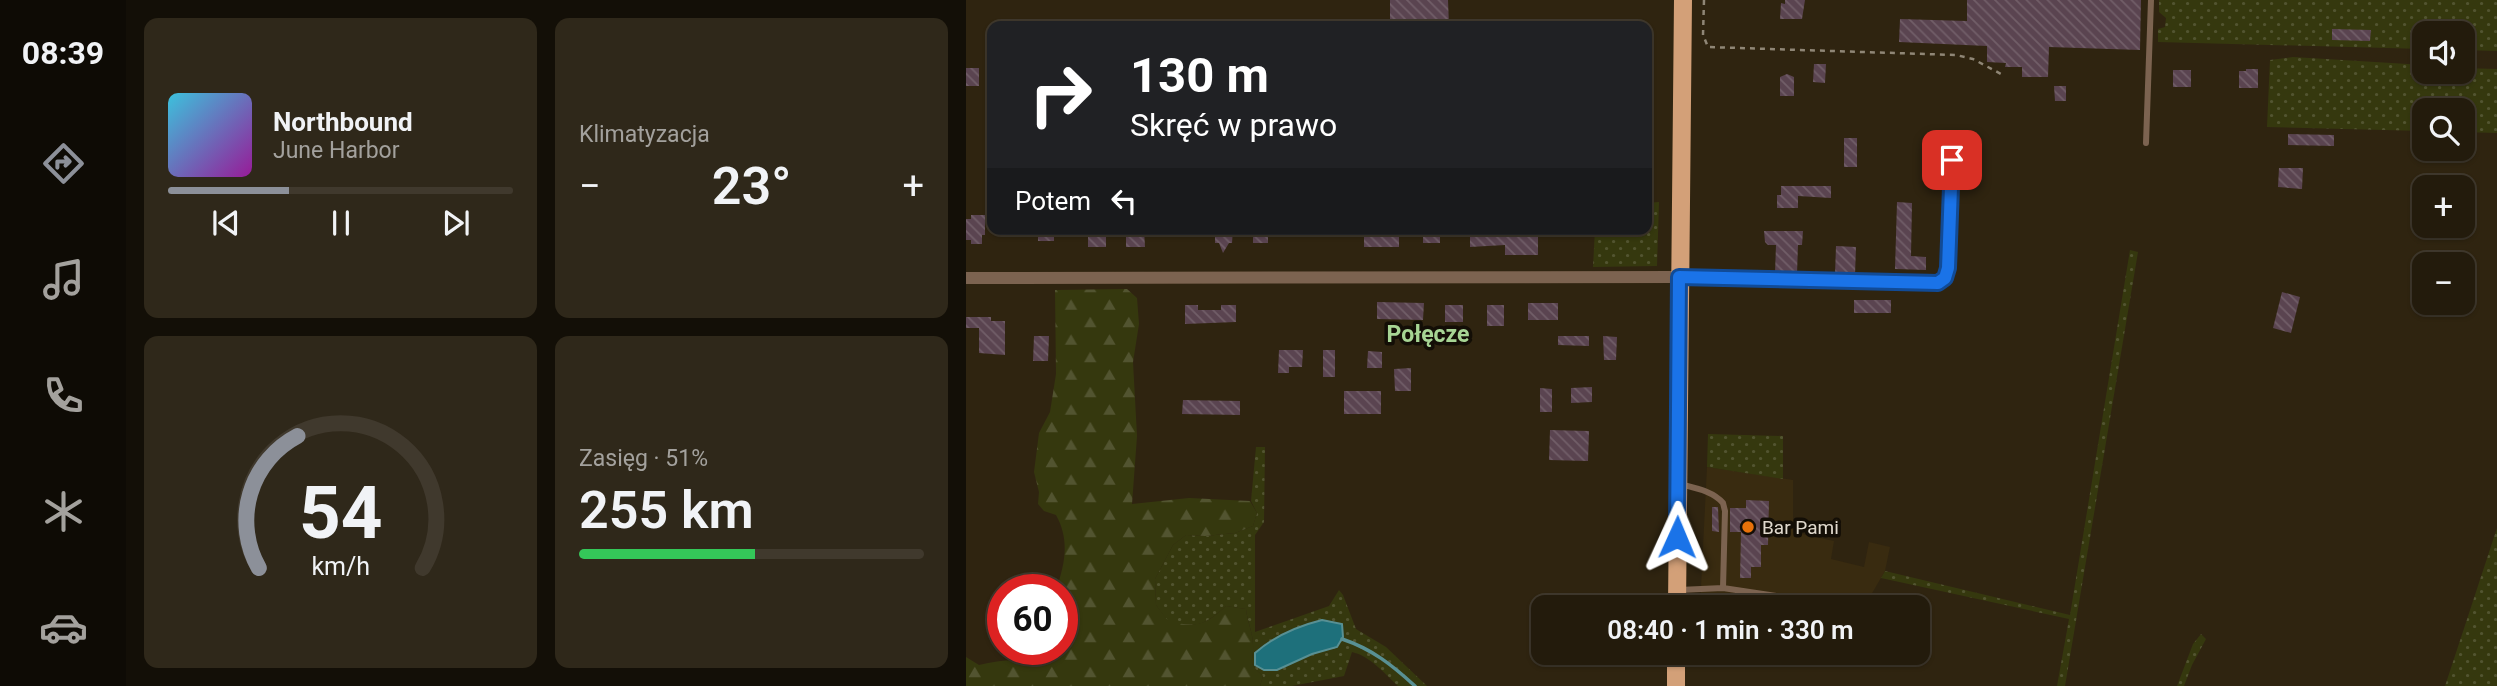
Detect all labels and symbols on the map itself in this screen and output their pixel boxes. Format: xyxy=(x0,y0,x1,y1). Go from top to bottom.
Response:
pin xyxy=(1922,130,1982,190)
district label: Połęcze xyxy=(1386,321,1470,348)
position arrow xyxy=(1640,500,1714,574)
place label: Bar Pami xyxy=(1762,516,1839,539)
marker: Bar Pami xyxy=(1740,519,1756,535)
speed limit sign: 60 xyxy=(987,574,1078,665)

